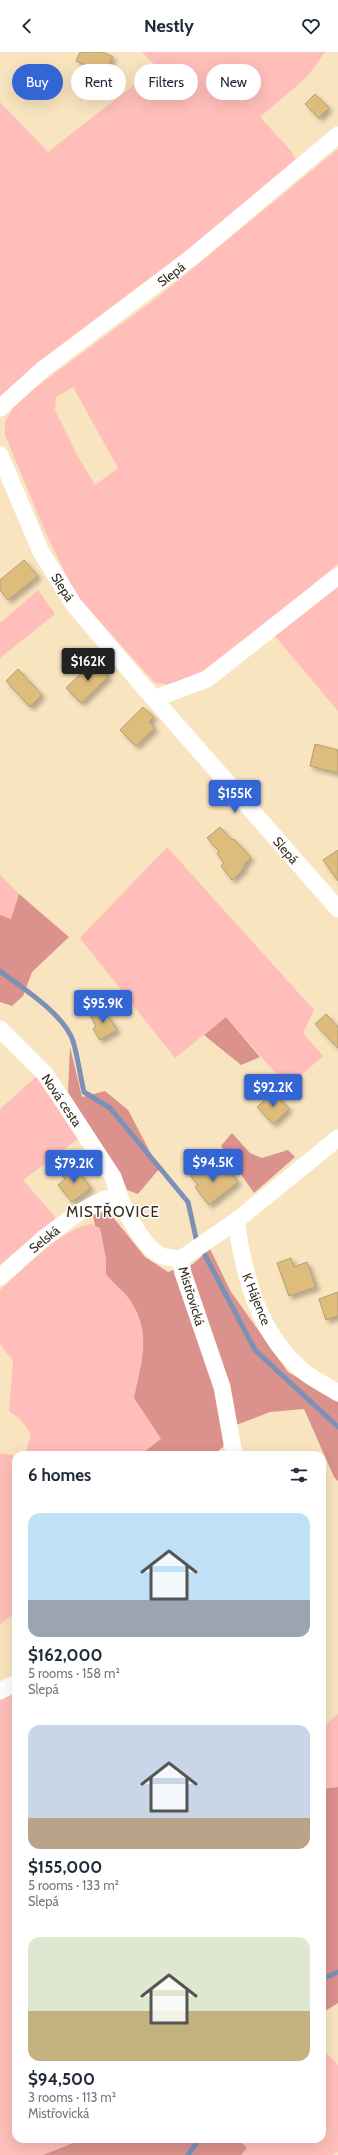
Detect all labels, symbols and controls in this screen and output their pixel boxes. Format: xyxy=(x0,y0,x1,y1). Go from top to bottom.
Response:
icon: back xyxy=(16,15,38,37)
text: Nestly xyxy=(144,15,194,37)
icon: heart xyxy=(300,15,322,37)
chip: Buy xyxy=(12,64,63,100)
chip: Rent xyxy=(71,64,126,100)
chip: Filters xyxy=(134,64,198,100)
chip: New xyxy=(206,64,261,100)
street label: Slepá xyxy=(154,258,189,290)
street label: Slepá xyxy=(48,570,78,605)
pin: $162K xyxy=(60,648,116,682)
text: $162K xyxy=(71,653,105,669)
pin: $155K xyxy=(207,780,263,814)
text: $155K xyxy=(218,785,252,801)
street label: Slepá xyxy=(270,833,303,867)
pin: $95.9K xyxy=(70,990,136,1024)
text: $95.9K xyxy=(83,995,123,1011)
street label: Nová cesta xyxy=(39,1071,86,1130)
pin: $92.2K xyxy=(240,1074,306,1108)
text: $92.2K xyxy=(253,1079,293,1095)
pin: $94.5K xyxy=(180,1149,246,1183)
pin: $79.2K xyxy=(41,1150,107,1184)
text: $94.5K xyxy=(193,1154,233,1170)
text: $79.2K xyxy=(54,1155,94,1171)
district label: MISTŘOVICE xyxy=(66,1202,160,1221)
street label: Selská xyxy=(25,1221,63,1256)
street label: Mistřovická xyxy=(175,1264,209,1328)
street label: K Hájence xyxy=(238,1271,275,1328)
icon: filters xyxy=(288,1464,310,1486)
text: 6 homes xyxy=(28,1465,91,1485)
icon: home xyxy=(133,1539,205,1611)
text: $162,000 xyxy=(28,1645,102,1665)
text: 5 rooms · 158 m² xyxy=(28,1665,120,1681)
text: Slepá xyxy=(28,1681,59,1697)
icon: home xyxy=(133,1751,205,1823)
text: $155,000 xyxy=(28,1857,102,1877)
text: 5 rooms · 133 m² xyxy=(28,1877,119,1893)
text: Slepá xyxy=(28,1893,59,1909)
icon: home xyxy=(133,1963,205,2035)
text: $94,500 xyxy=(28,2069,95,2089)
text: 3 rooms · 113 m² xyxy=(28,2089,116,2105)
text: Mistřovická xyxy=(28,2105,89,2121)

